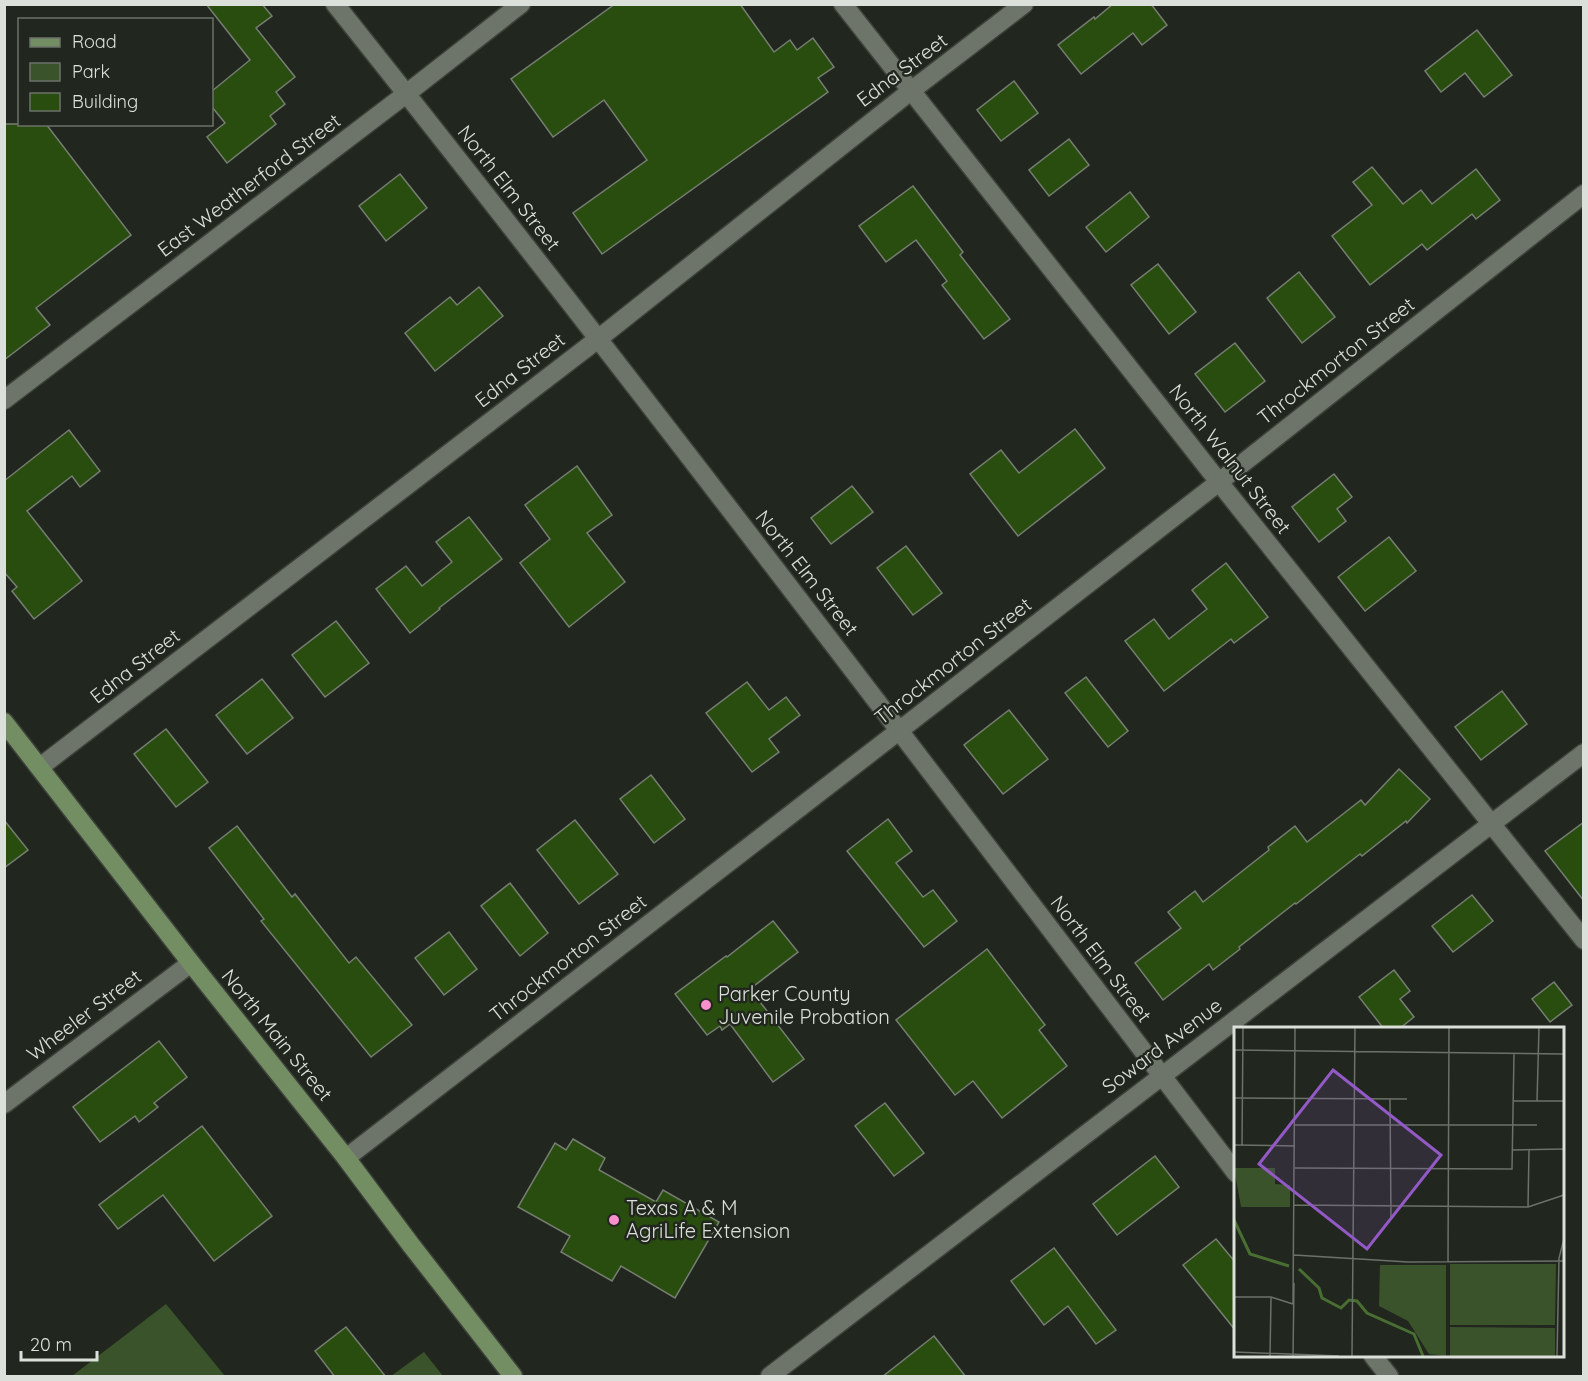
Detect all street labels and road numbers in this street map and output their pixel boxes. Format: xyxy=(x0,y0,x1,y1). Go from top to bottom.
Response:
street label: Edna Street xyxy=(851,27,952,112)
street label: East Weatherford Street xyxy=(152,107,345,262)
street label: North Elm Street xyxy=(453,120,566,256)
street label: Throckmorton Street xyxy=(1252,291,1419,430)
street label: Edna Street xyxy=(470,327,570,412)
street label: North Walnut Street xyxy=(1164,379,1297,539)
street label: North Elm Street xyxy=(751,505,864,641)
street label: Throckmorton Street xyxy=(869,591,1036,730)
street label: Edna Street xyxy=(85,623,185,708)
street label: Throckmorton Street xyxy=(484,888,651,1027)
street label: North Elm Street xyxy=(1046,890,1157,1027)
street label: Wheeler Street xyxy=(22,963,146,1066)
street label: North Main Street xyxy=(217,964,338,1106)
street label: Soward Avenue xyxy=(1097,992,1227,1099)

